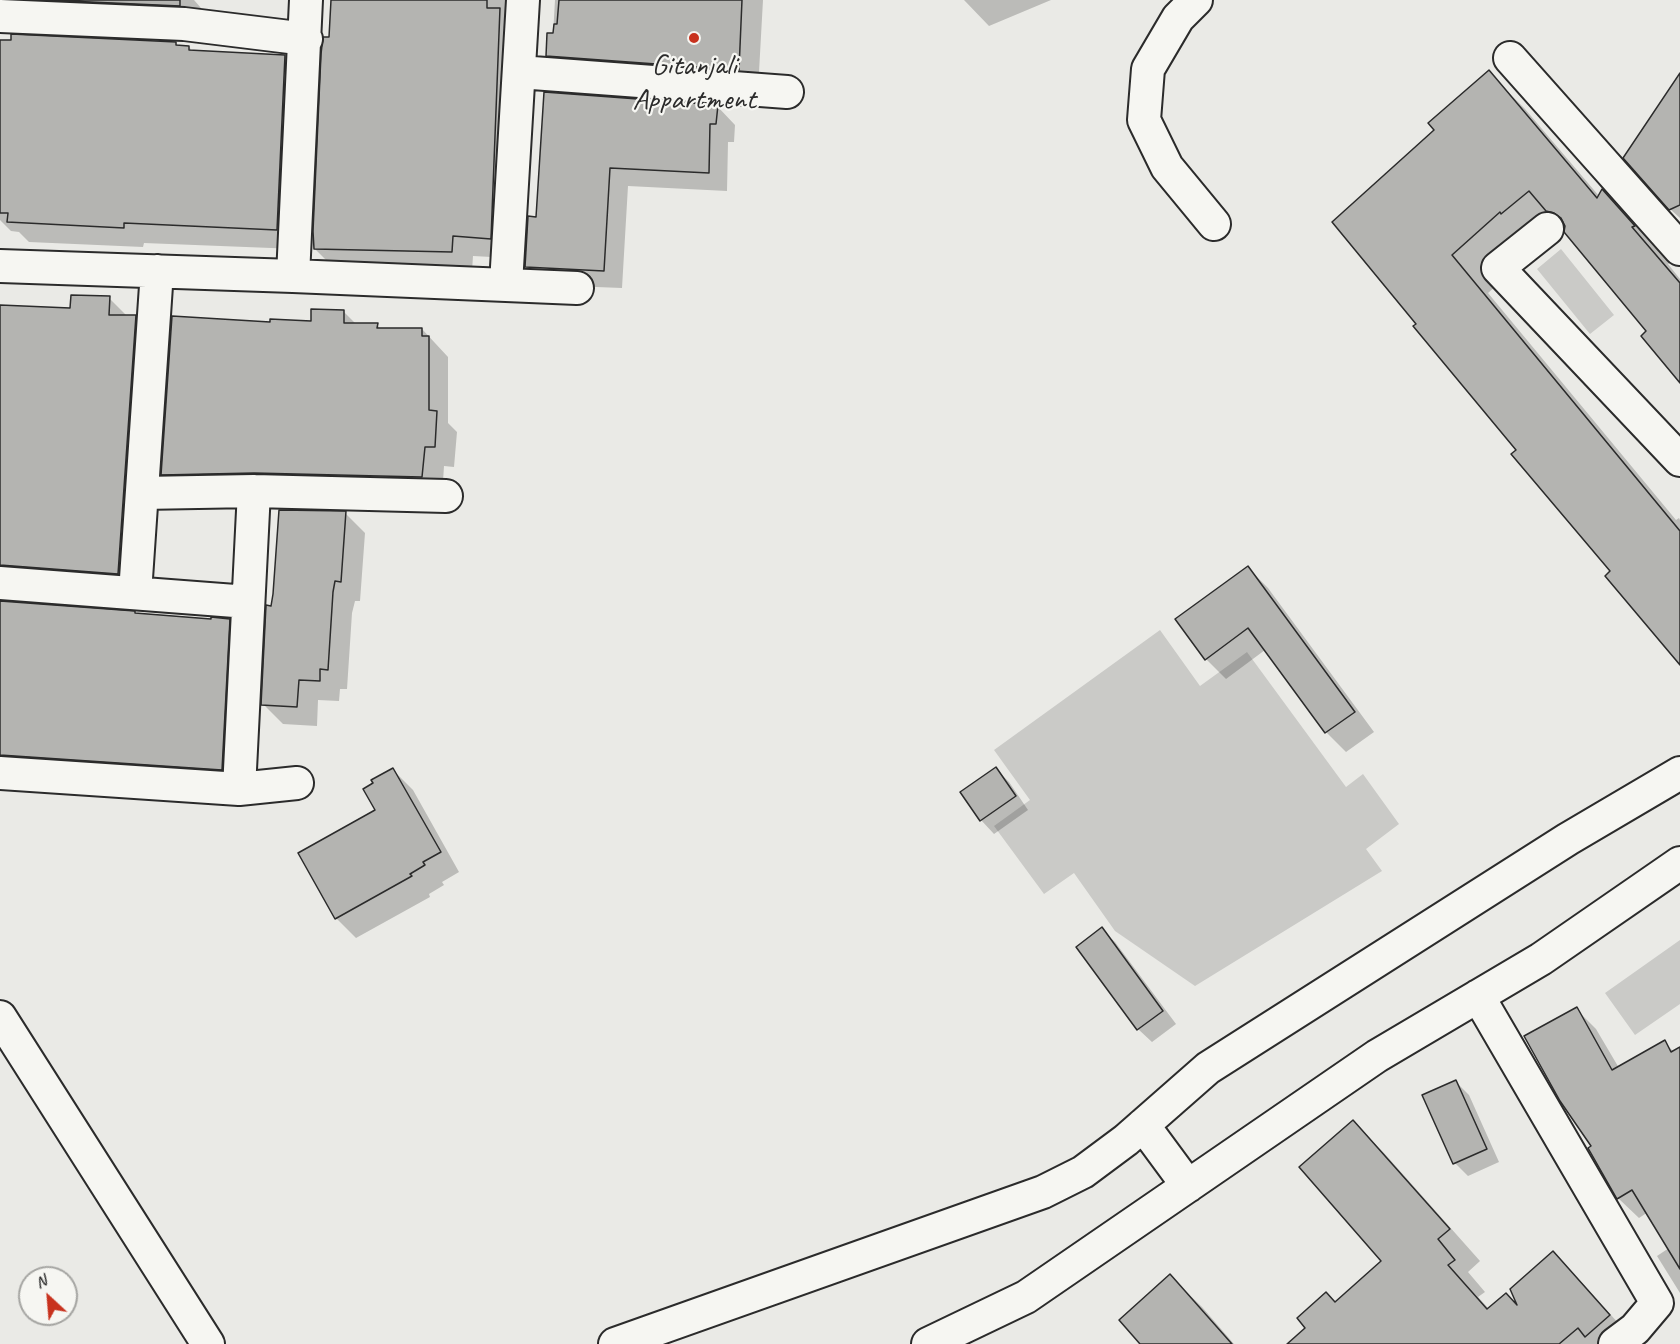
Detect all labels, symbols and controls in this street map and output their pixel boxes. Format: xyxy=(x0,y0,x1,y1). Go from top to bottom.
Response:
marker: Gitanjali Appartment xyxy=(687,31,701,45)
place label: Gitanjali Appartment xyxy=(632,48,756,118)
north arrow xyxy=(18,1266,78,1326)
text: N xyxy=(32,1270,50,1293)

